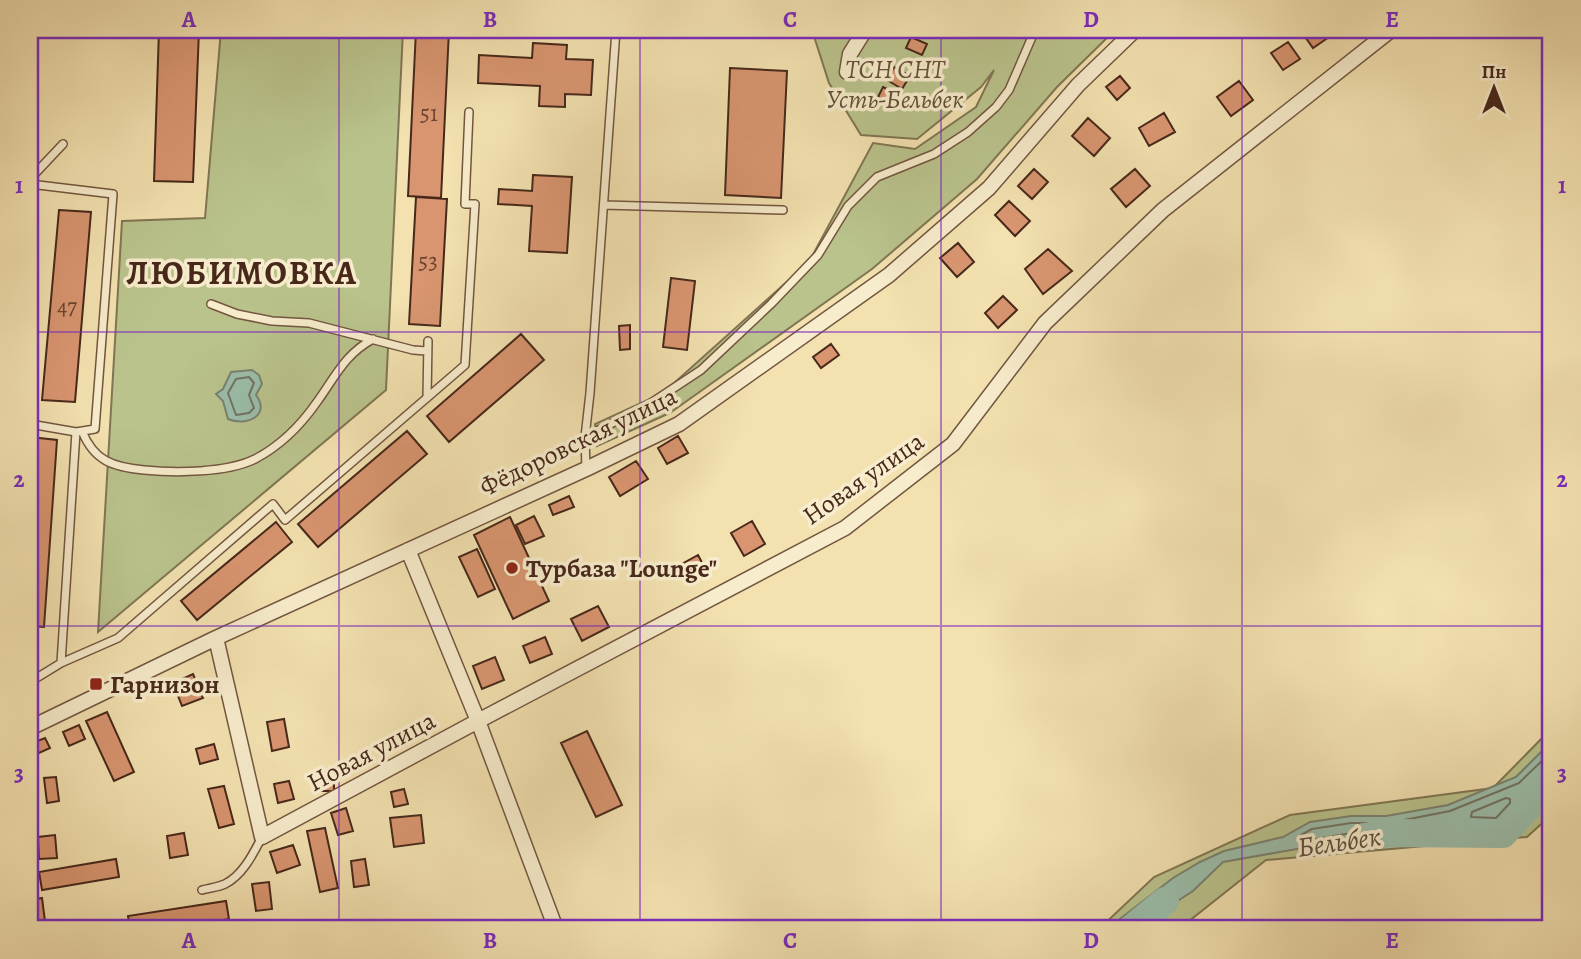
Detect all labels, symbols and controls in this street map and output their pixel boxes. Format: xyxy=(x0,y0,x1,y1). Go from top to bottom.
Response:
text: A xyxy=(181,4,197,35)
text: B xyxy=(483,4,497,35)
text: C xyxy=(783,4,797,35)
text: D xyxy=(1083,4,1099,35)
text: E xyxy=(1385,4,1399,35)
park label: ТСН СНТ Усть-Бельбек xyxy=(826,52,964,117)
north arrow xyxy=(1458,52,1528,122)
text: Пн xyxy=(1482,59,1506,85)
house number: 51 xyxy=(420,98,438,129)
text: 1 xyxy=(15,170,23,201)
text: 1 xyxy=(1558,170,1566,201)
house number: 53 xyxy=(418,246,438,277)
district label: ЛЮБИМОВКА xyxy=(126,250,358,295)
house number: 47 xyxy=(57,291,77,322)
street label: Фёдоровская улица xyxy=(474,378,683,504)
street label: Новая улица xyxy=(796,424,931,533)
text: 2 xyxy=(13,464,25,495)
text: 2 xyxy=(1556,464,1568,495)
place label: Турбаза "Lounge" xyxy=(526,551,717,586)
marker: Турбаза "Lounge" xyxy=(504,560,520,576)
place label: Гарнизон xyxy=(110,667,220,702)
marker: Гарнизон xyxy=(88,676,104,692)
street label: Новая улица xyxy=(301,703,442,800)
text: 3 xyxy=(14,758,24,789)
text: 3 xyxy=(1557,758,1567,789)
water label: Бельбек xyxy=(1295,817,1384,867)
text: A xyxy=(181,925,197,956)
text: B xyxy=(483,925,497,956)
text: C xyxy=(783,925,797,956)
text: D xyxy=(1083,925,1099,956)
text: E xyxy=(1385,925,1399,956)

